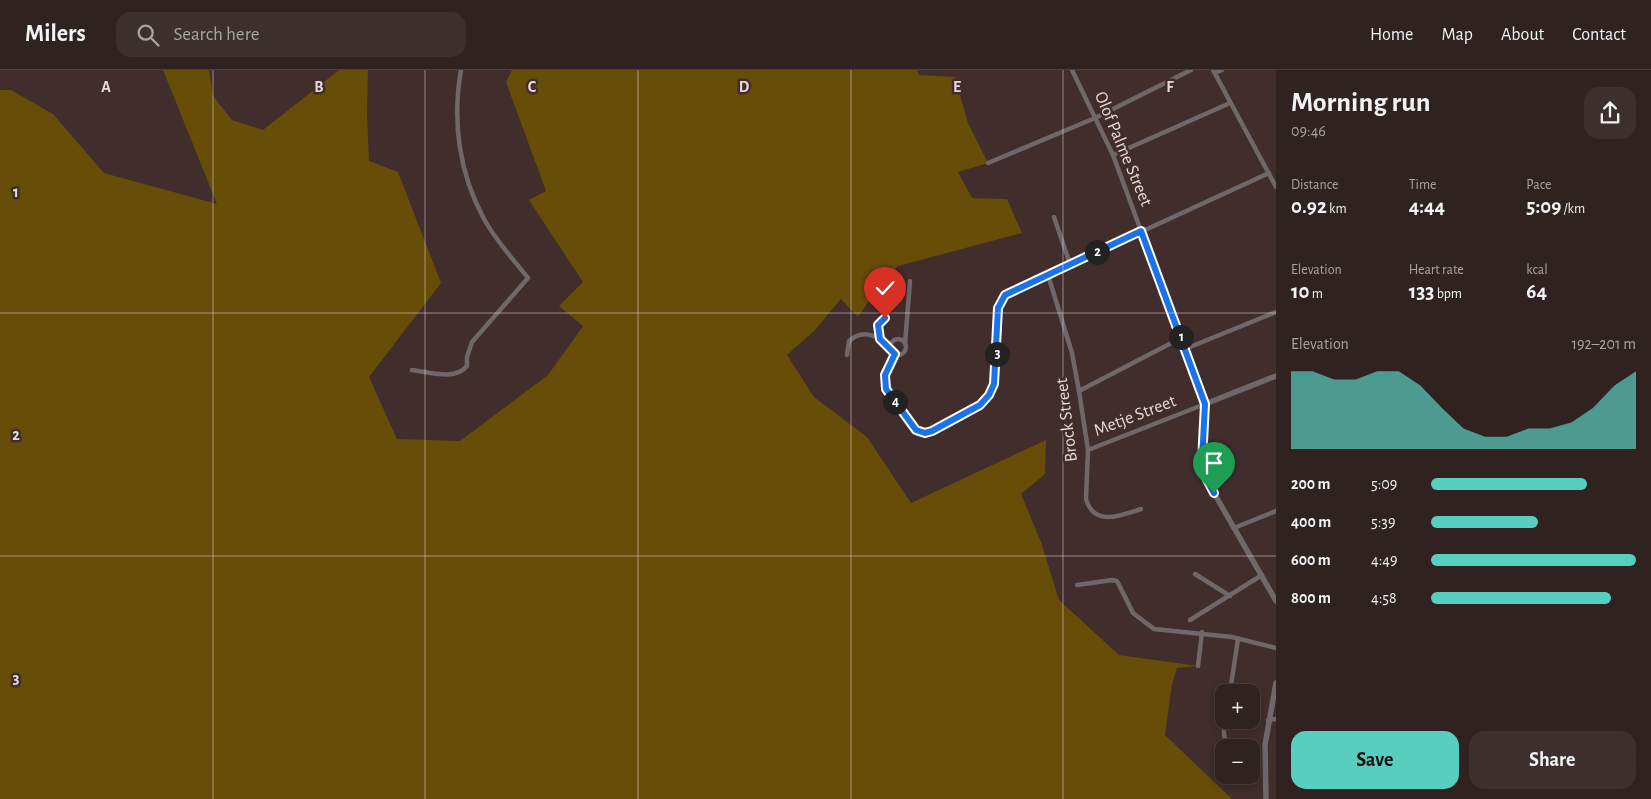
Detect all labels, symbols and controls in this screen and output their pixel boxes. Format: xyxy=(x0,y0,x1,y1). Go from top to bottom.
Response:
search box xyxy=(116,12,466,57)
icon: search xyxy=(134,21,162,49)
text: Milers xyxy=(25,22,86,46)
text: Search here xyxy=(174,25,260,44)
text: Home xyxy=(1370,26,1413,44)
text: Map xyxy=(1441,26,1473,44)
text: About xyxy=(1501,26,1544,44)
text: Contact xyxy=(1572,26,1626,44)
text: A xyxy=(101,79,111,95)
text: B xyxy=(314,79,324,95)
text: C xyxy=(528,79,537,95)
text: D xyxy=(739,79,750,95)
text: E xyxy=(953,79,961,95)
text: F xyxy=(1166,79,1174,95)
button: share xyxy=(1584,87,1636,139)
street label: Olof Palme Street xyxy=(1091,89,1155,209)
text: Morning run xyxy=(1291,89,1431,117)
text: 09:46 xyxy=(1291,123,1326,139)
text: Distance xyxy=(1291,178,1338,192)
text: Time xyxy=(1409,178,1437,192)
text: Pace xyxy=(1526,178,1552,192)
text: 1 xyxy=(13,184,19,200)
text: 0.92 xyxy=(1291,196,1327,217)
text: 4:44 xyxy=(1409,196,1445,217)
text: 5:09 xyxy=(1526,196,1561,217)
text: km xyxy=(1327,202,1347,216)
text: /km xyxy=(1561,202,1585,216)
pin: 2 xyxy=(1084,240,1110,264)
text: 2 xyxy=(1094,245,1101,259)
text: Elevation xyxy=(1291,263,1342,277)
text: Heart rate xyxy=(1409,263,1464,277)
text: kcal xyxy=(1526,263,1548,277)
pin xyxy=(864,267,906,318)
icon: check xyxy=(871,274,899,302)
text: 10 xyxy=(1291,281,1310,302)
text: 133 xyxy=(1409,281,1434,302)
text: 64 xyxy=(1526,281,1547,302)
text: m xyxy=(1310,287,1323,301)
text: bpm xyxy=(1434,287,1462,301)
pin: 1 xyxy=(1168,324,1194,350)
text: 1 xyxy=(1179,330,1184,344)
text: Elevation xyxy=(1291,336,1349,352)
text: 192–201 m xyxy=(1571,336,1636,352)
pin: 3 xyxy=(984,342,1010,366)
text: 3 xyxy=(994,347,1001,361)
street label: Brock Street xyxy=(1053,377,1081,463)
pin: 4 xyxy=(882,390,908,414)
street label: Metje Street xyxy=(1091,392,1179,440)
text: 4 xyxy=(892,395,899,409)
text: 2 xyxy=(12,427,20,443)
pin xyxy=(1193,442,1235,493)
icon: arrive xyxy=(1200,449,1228,477)
text: 200 m xyxy=(1291,476,1331,492)
text: 5:09 xyxy=(1371,476,1397,492)
text: 400 m xyxy=(1291,514,1331,530)
text: 5:39 xyxy=(1371,514,1395,530)
text: 600 m xyxy=(1291,552,1331,568)
text: 4:49 xyxy=(1371,552,1398,568)
text: 800 m xyxy=(1291,590,1331,606)
text: 4:58 xyxy=(1371,590,1397,606)
text: 3 xyxy=(13,670,20,686)
map controls xyxy=(1215,684,1260,784)
button: + xyxy=(1215,684,1260,729)
button: Save xyxy=(1291,731,1459,789)
button: Share xyxy=(1469,731,1636,789)
button: − xyxy=(1215,739,1260,784)

